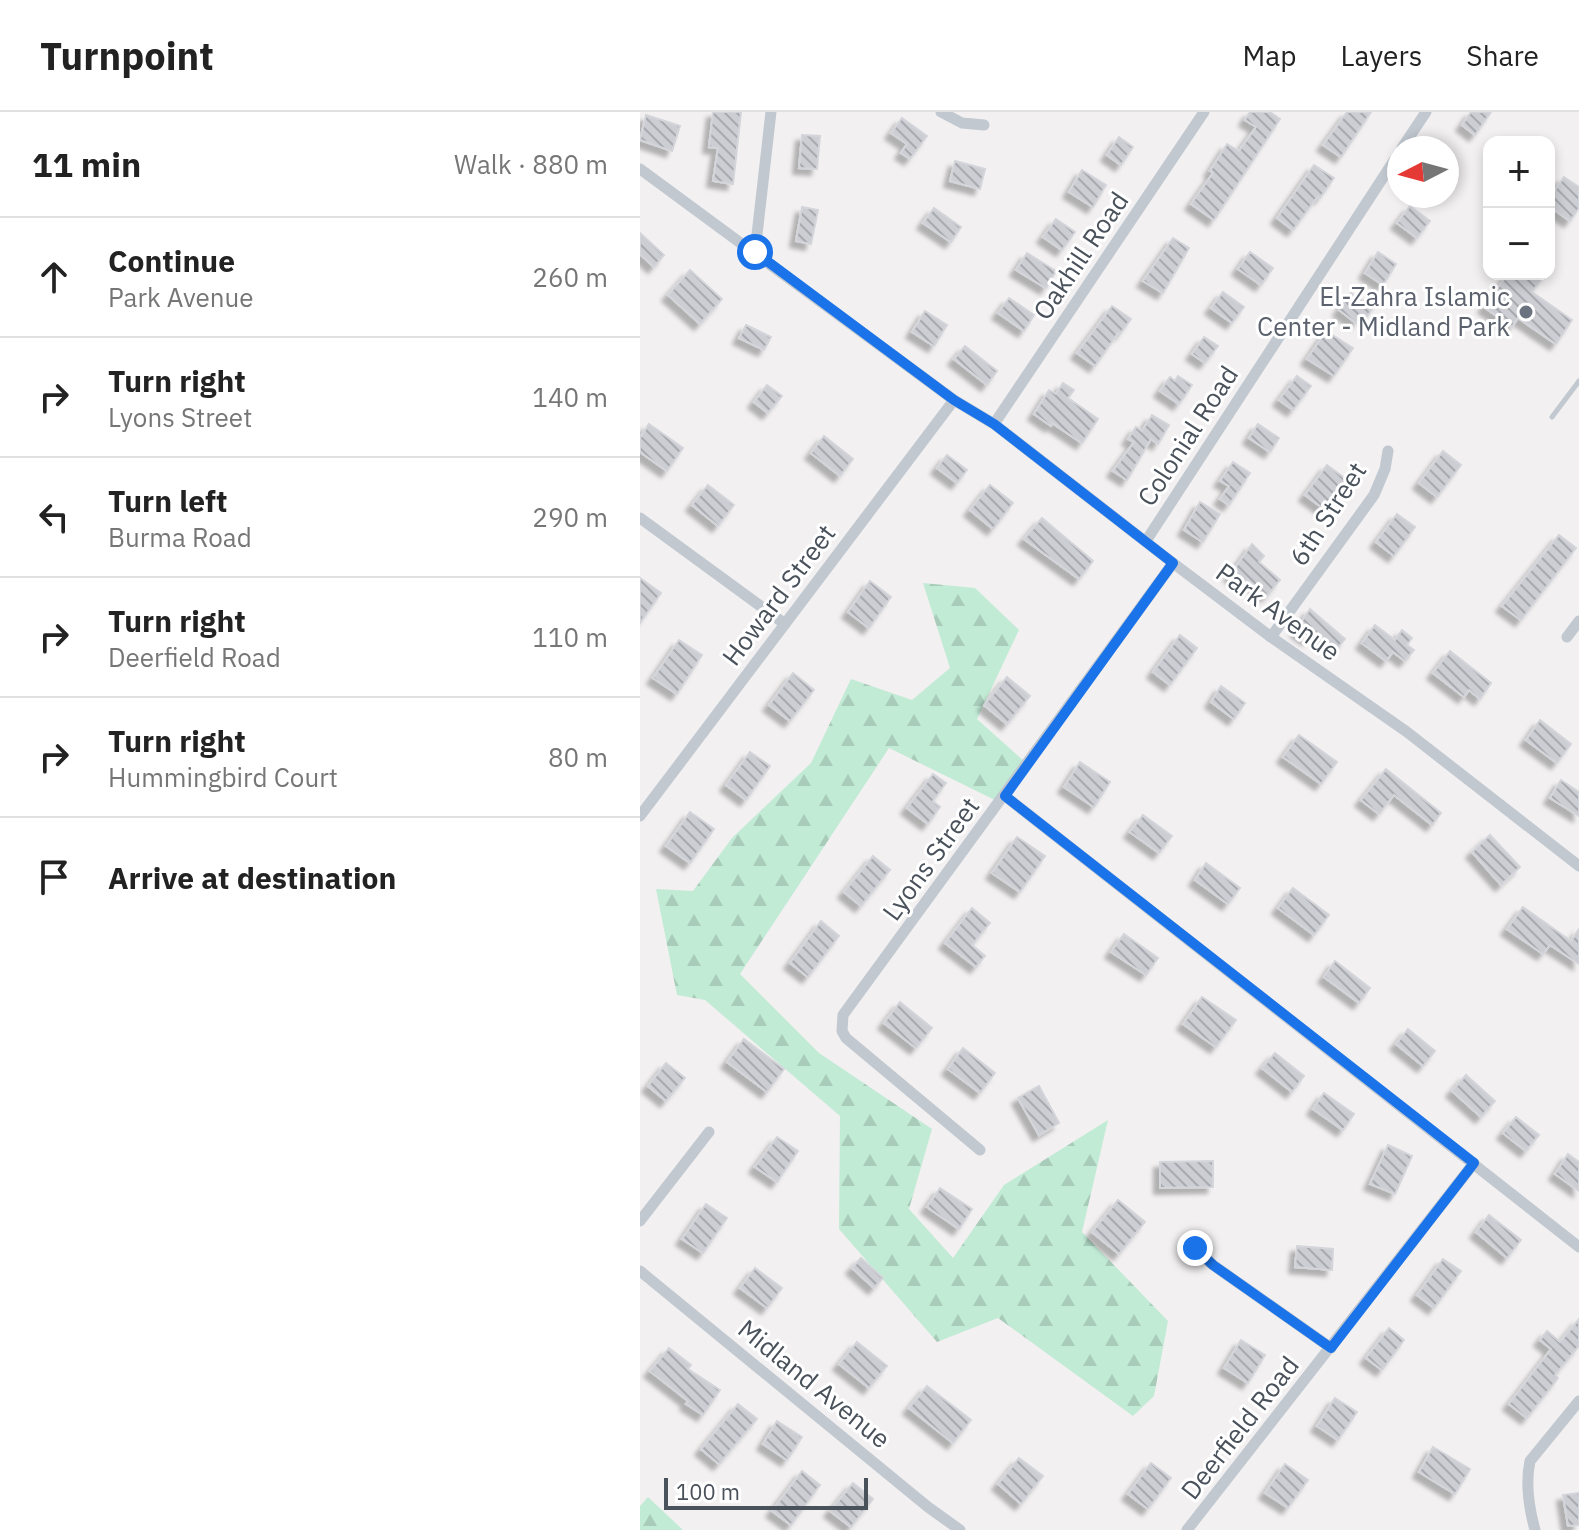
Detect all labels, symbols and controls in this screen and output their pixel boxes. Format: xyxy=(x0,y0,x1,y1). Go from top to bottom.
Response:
text: Turnpoint xyxy=(40,31,214,80)
text: Map xyxy=(1242,37,1296,74)
text: Layers xyxy=(1340,37,1422,74)
text: Share xyxy=(1466,37,1539,74)
north arrow xyxy=(1387,136,1459,208)
map controls xyxy=(1483,136,1555,280)
button: + xyxy=(1483,136,1555,208)
text: 11 min xyxy=(32,142,141,186)
text: Walk · 880 m xyxy=(454,147,608,181)
street label: Oakhill Road xyxy=(1025,185,1135,326)
button: − xyxy=(1483,208,1555,280)
route start xyxy=(737,234,773,270)
text: Continue xyxy=(108,241,235,280)
icon: ahead xyxy=(32,255,76,299)
text: 260 m xyxy=(532,260,608,294)
place label: El-Zahra Islamic Center - Midland Park xyxy=(1257,279,1510,343)
text: Park Avenue xyxy=(108,280,254,314)
marker: El-Zahra Islamic Center - Midland Park xyxy=(1517,303,1535,321)
street label: Colonial Road xyxy=(1129,359,1245,512)
text: Turn right xyxy=(108,361,246,400)
icon: right xyxy=(32,375,76,419)
text: 140 m xyxy=(532,380,608,414)
text: Lyons Street xyxy=(108,400,252,434)
street label: 6th Street xyxy=(1281,455,1373,572)
text: Turn left xyxy=(108,481,227,520)
icon: left xyxy=(32,495,76,539)
text: 290 m xyxy=(532,500,608,534)
street label: Howard Street xyxy=(714,517,842,672)
text: Burma Road xyxy=(108,520,252,554)
street label: Park Avenue xyxy=(1210,555,1347,668)
text: Turn right xyxy=(108,601,246,640)
icon: right xyxy=(32,615,76,659)
text: 110 m xyxy=(532,620,608,654)
text: Deerfield Road xyxy=(108,640,281,674)
text: Turn right xyxy=(108,721,246,760)
icon: right xyxy=(32,735,76,779)
text: 80 m xyxy=(548,740,608,774)
text: Hummingbird Court xyxy=(108,760,338,794)
street label: Lyons Street xyxy=(874,790,986,927)
icon: arrive xyxy=(32,855,76,899)
text: Arrive at destination xyxy=(108,858,396,897)
route end xyxy=(1177,1230,1213,1266)
street label: Midland Avenue xyxy=(731,1311,898,1455)
street label: Deerfield Road xyxy=(1173,1349,1306,1506)
scale bar xyxy=(664,1474,868,1510)
text: 100 m xyxy=(676,1477,740,1506)

